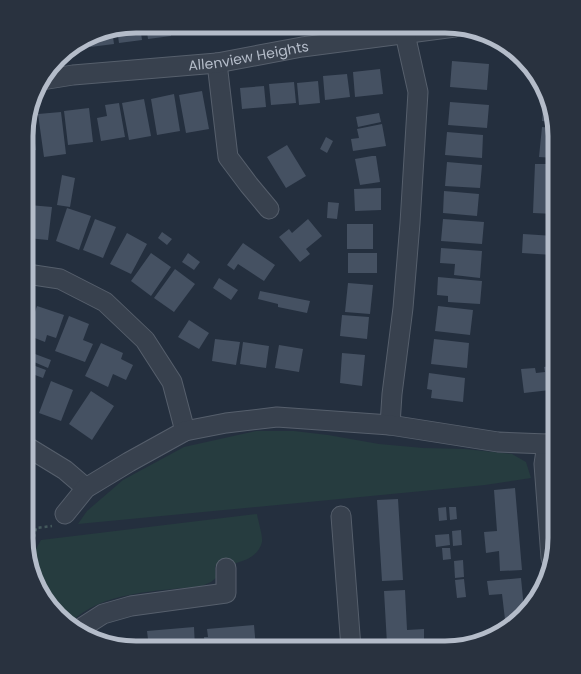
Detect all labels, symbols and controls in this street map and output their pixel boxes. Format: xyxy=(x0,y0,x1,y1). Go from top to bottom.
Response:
street label: Allenview Heights xyxy=(187,36,310,75)

